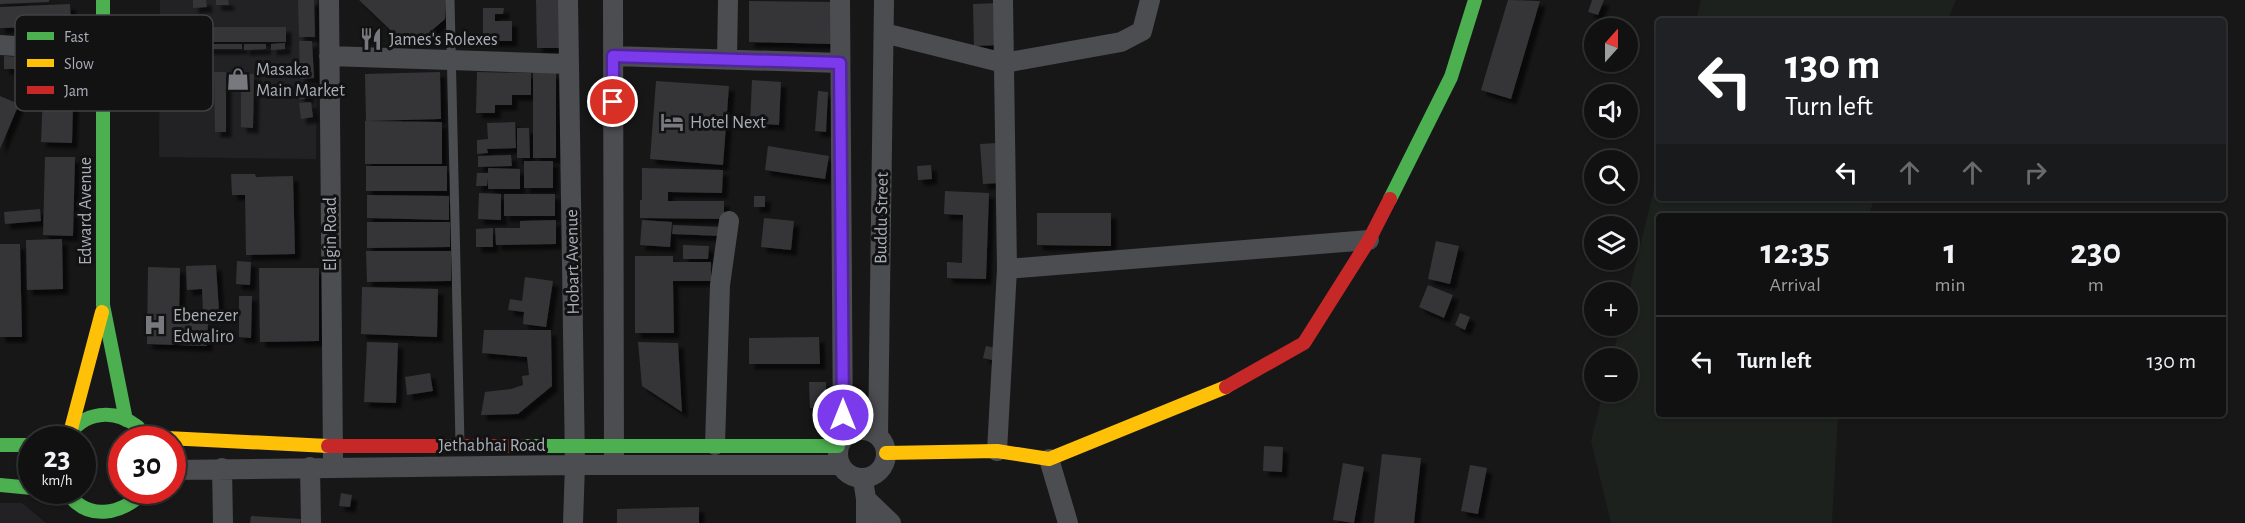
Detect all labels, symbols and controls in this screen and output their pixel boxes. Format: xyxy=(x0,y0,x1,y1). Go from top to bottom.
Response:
legend xyxy=(15,15,213,111)
north arrow xyxy=(1584,18,1638,72)
map controls xyxy=(1584,18,1638,402)
restaurant icon: James's Rolexes xyxy=(358,26,384,52)
text: Fast xyxy=(64,29,89,45)
place label: James's Rolexes xyxy=(389,31,498,49)
icon: left xyxy=(1686,42,1764,120)
text: 130 m xyxy=(1785,44,1880,86)
text: Slow xyxy=(64,56,94,72)
place label: Masaka Main Market xyxy=(256,61,345,100)
shop icon: Masaka Main Market xyxy=(225,66,251,92)
pin xyxy=(587,76,638,127)
text: Jam xyxy=(64,83,89,99)
button: sound xyxy=(1584,84,1638,138)
icon: arrive xyxy=(596,85,629,118)
text: Turn left xyxy=(1785,93,1873,120)
hotel icon: Hotel Next xyxy=(659,109,685,135)
place label: Hotel Next xyxy=(690,114,766,132)
button: search xyxy=(1584,150,1638,204)
icon: left xyxy=(1830,156,1863,189)
icon: ahead xyxy=(1893,156,1926,189)
icon: ahead xyxy=(1956,156,1989,189)
icon: right xyxy=(2019,156,2052,189)
street label: Edward Avenue xyxy=(77,157,95,265)
street label: Buddu Street xyxy=(872,172,892,264)
street label: Elgin Road xyxy=(322,197,340,271)
street label: Hobart Avenue xyxy=(563,209,583,315)
button: layers xyxy=(1584,216,1638,270)
text: 12:35 xyxy=(1761,234,1830,270)
text: 1 xyxy=(1943,234,1956,270)
text: 230 xyxy=(2070,234,2121,270)
text: Arrival xyxy=(1769,275,1821,295)
text: min xyxy=(1934,275,1966,295)
text: m xyxy=(2088,275,2104,295)
button: + xyxy=(1584,282,1638,336)
place label: Ebenezer Edwaliro xyxy=(173,307,238,346)
hospital icon: Ebenezer Edwaliro xyxy=(142,312,168,338)
icon: left xyxy=(1686,345,1719,378)
button: − xyxy=(1584,348,1638,402)
text: Turn left xyxy=(1737,350,1811,372)
text: 130 m xyxy=(2147,350,2196,372)
position arrow xyxy=(811,383,875,447)
speed limit sign: 30 xyxy=(108,426,186,504)
street label: Jethabhai Road xyxy=(439,437,546,455)
text: 23 xyxy=(43,443,71,473)
text: km/h xyxy=(42,473,72,488)

